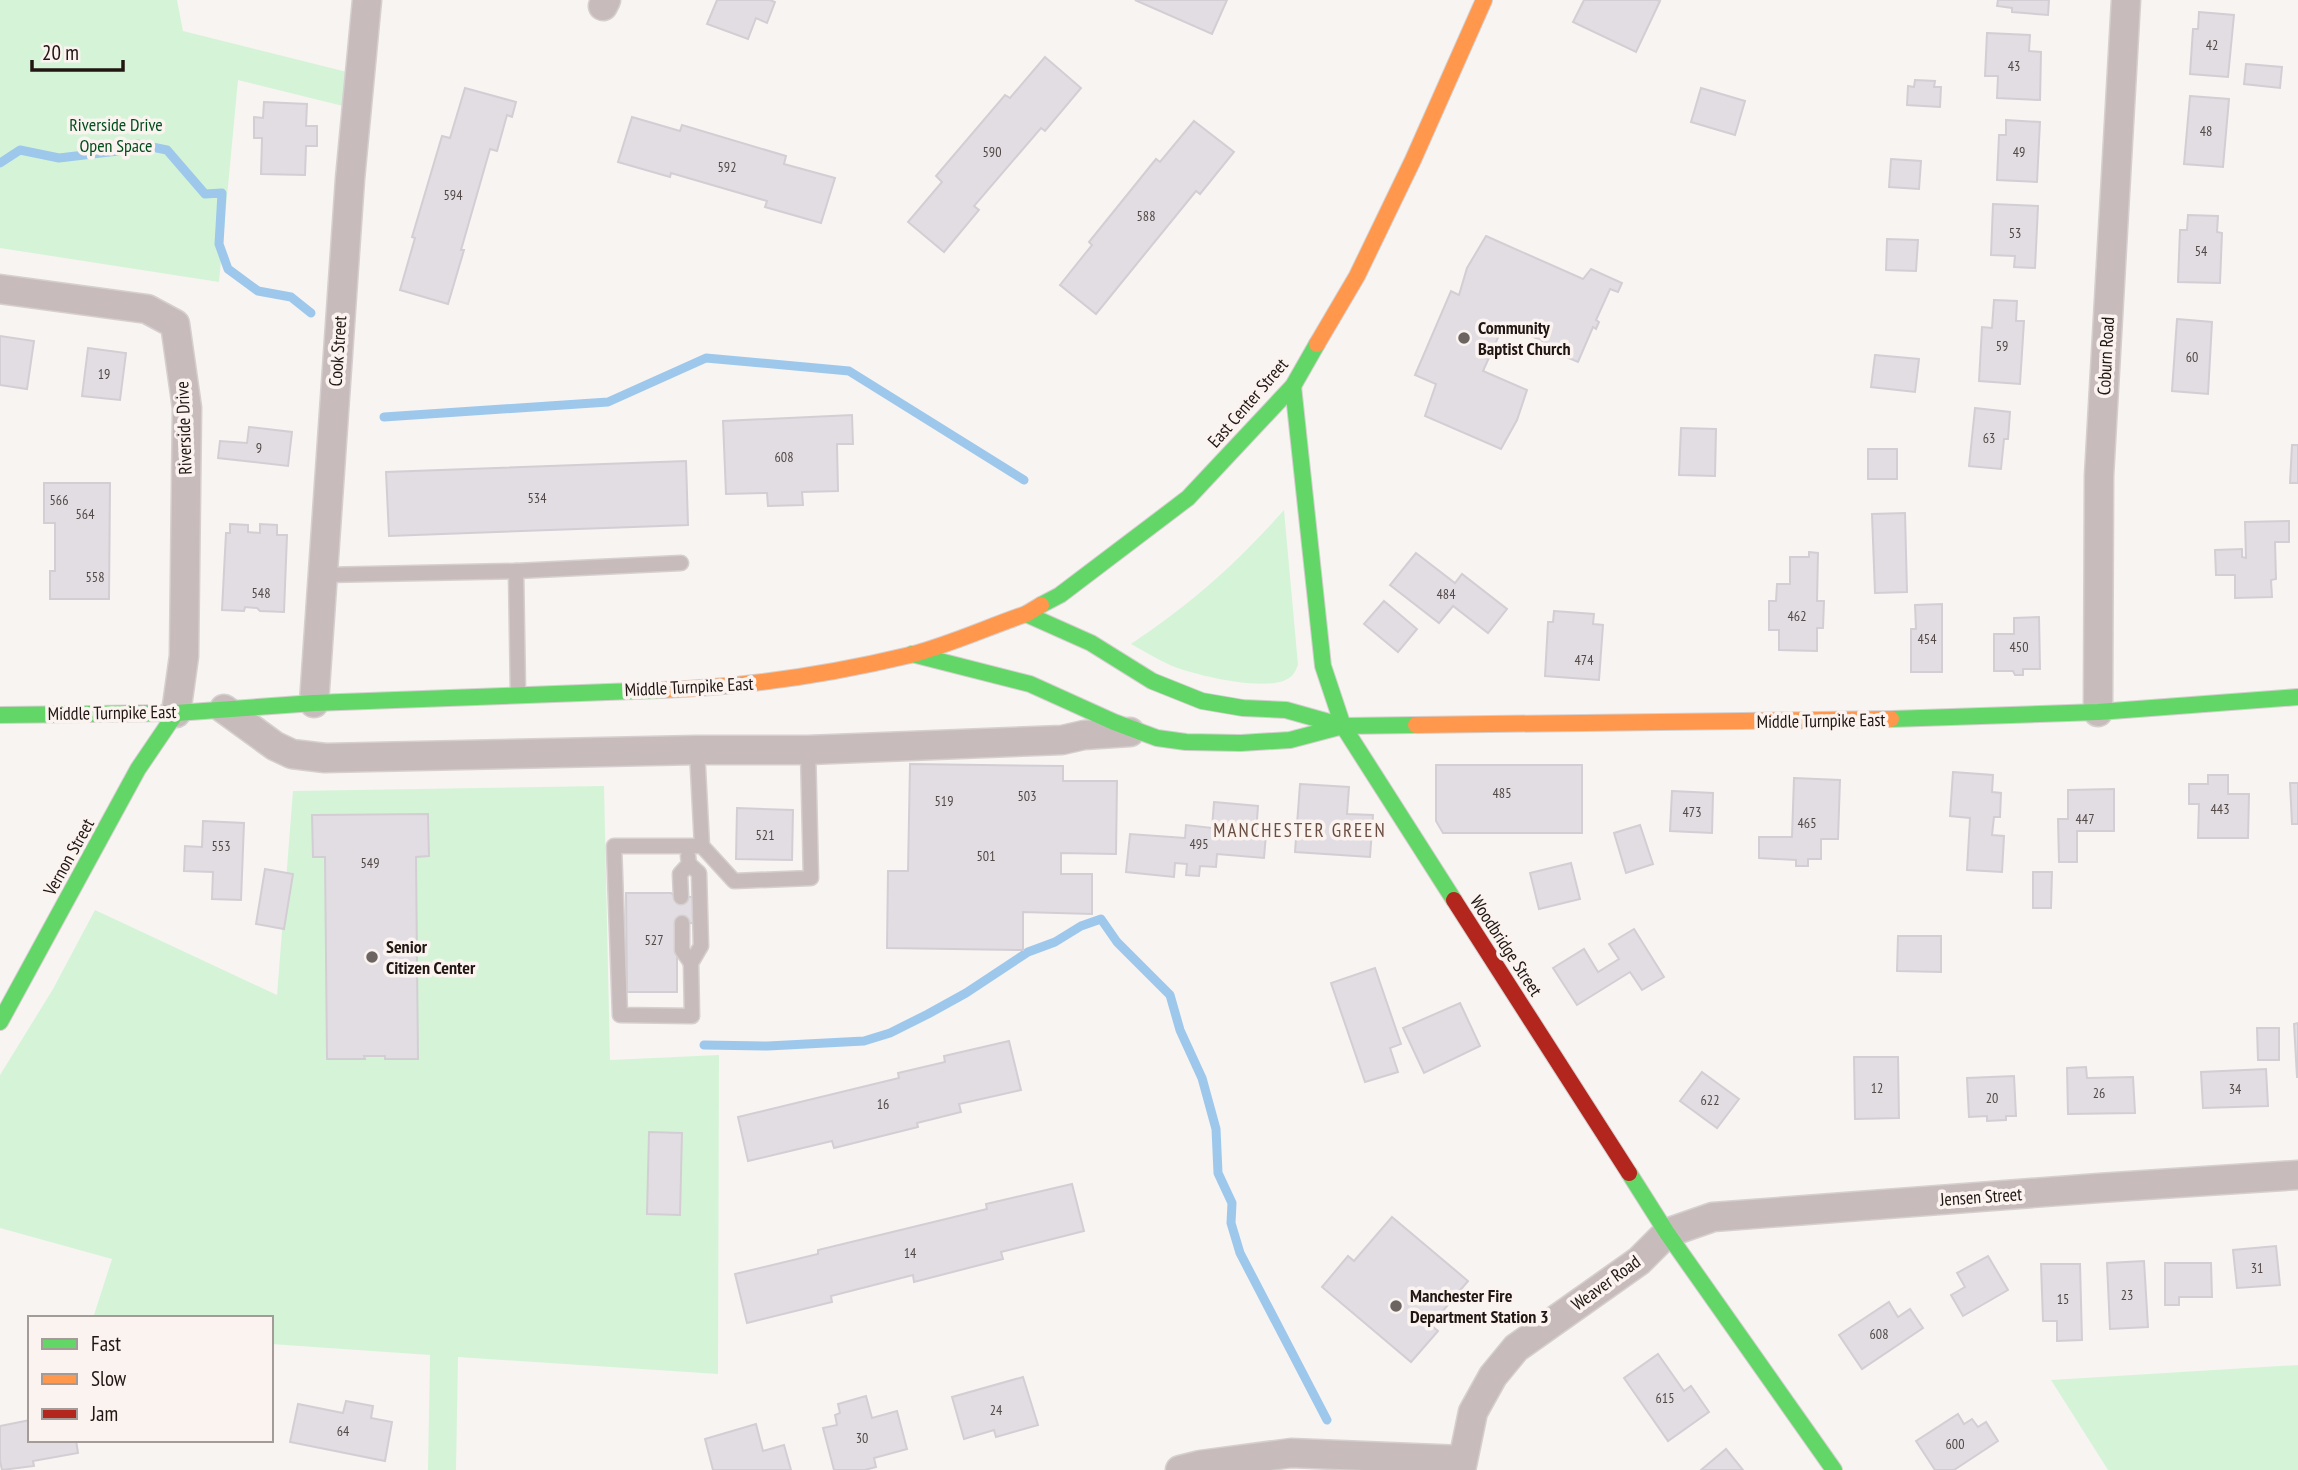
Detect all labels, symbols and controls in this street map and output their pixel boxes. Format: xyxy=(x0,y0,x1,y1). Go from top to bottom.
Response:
scale bar xyxy=(32,28,122,72)
house number: 42 xyxy=(2206,36,2218,54)
text: 20 m xyxy=(42,39,79,66)
house number: 43 xyxy=(2008,57,2020,75)
park label: Riverside Drive Open Space xyxy=(69,113,163,157)
house number: 48 xyxy=(2200,122,2212,140)
house number: 590 xyxy=(983,143,1001,161)
house number: 49 xyxy=(2013,143,2025,161)
house number: 592 xyxy=(718,158,736,176)
house number: 594 xyxy=(444,186,463,204)
house number: 588 xyxy=(1137,207,1155,225)
house number: 53 xyxy=(2009,224,2021,242)
house number: 54 xyxy=(2195,242,2208,260)
street label: Cook Street xyxy=(324,315,351,387)
place label: Community Baptist Church xyxy=(1478,316,1571,360)
street label: Coburn Road xyxy=(2092,316,2119,396)
marker: Community Baptist Church xyxy=(1456,330,1472,346)
house number: 59 xyxy=(1996,337,2008,355)
house number: 60 xyxy=(2186,348,2198,366)
street label: East Center Street xyxy=(1202,353,1293,452)
house number: 19 xyxy=(98,365,110,383)
street label: Riverside Drive xyxy=(170,381,197,475)
house number: 63 xyxy=(1983,429,1995,447)
house number: 9 xyxy=(256,439,262,457)
house number: 608 xyxy=(775,448,793,466)
house number: 534 xyxy=(528,489,547,507)
house number: 566 xyxy=(50,491,68,509)
house number: 564 xyxy=(76,505,95,523)
house number: 558 xyxy=(86,568,104,586)
house number: 548 xyxy=(252,584,270,602)
house number: 484 xyxy=(1437,585,1456,603)
house number: 462 xyxy=(1788,607,1806,625)
house number: 454 xyxy=(1918,630,1937,648)
house number: 450 xyxy=(2010,638,2028,656)
house number: 474 xyxy=(1575,651,1594,669)
street label: Middle Turnpike East xyxy=(624,672,754,701)
street label: Middle Turnpike East xyxy=(47,700,177,725)
street label: Middle Turnpike East xyxy=(1756,708,1886,733)
house number: 485 xyxy=(1493,784,1511,802)
house number: 503 xyxy=(1018,787,1036,805)
house number: 519 xyxy=(935,792,953,810)
house number: 443 xyxy=(2211,800,2229,818)
house number: 473 xyxy=(1683,803,1701,821)
house number: 447 xyxy=(2076,810,2094,828)
street label: Vernon Street xyxy=(38,814,99,900)
house number: 465 xyxy=(1798,814,1816,832)
district label: MANCHESTER GREEN xyxy=(1213,818,1387,842)
house number: 521 xyxy=(756,826,774,844)
house number: 495 xyxy=(1190,835,1208,853)
house number: 553 xyxy=(212,837,230,855)
house number: 501 xyxy=(977,847,995,865)
house number: 549 xyxy=(361,854,379,872)
street label: Woodbridge Street xyxy=(1465,891,1548,1000)
house number: 527 xyxy=(645,931,663,949)
place label: Senior Citizen Center xyxy=(386,935,476,979)
marker: Senior Citizen Center xyxy=(364,949,380,965)
house number: 12 xyxy=(1871,1079,1883,1097)
house number: 34 xyxy=(2229,1080,2242,1098)
house number: 26 xyxy=(2093,1084,2105,1102)
house number: 20 xyxy=(1986,1089,1998,1107)
house number: 622 xyxy=(1701,1091,1719,1109)
house number: 16 xyxy=(877,1095,889,1113)
street label: Jensen Street xyxy=(1938,1182,2023,1211)
house number: 14 xyxy=(904,1244,917,1262)
street label: Weaver Road xyxy=(1567,1250,1645,1315)
house number: 31 xyxy=(2251,1259,2263,1277)
place label: Manchester Fire Department Station 3 xyxy=(1410,1284,1549,1328)
house number: 23 xyxy=(2121,1286,2133,1304)
house number: 15 xyxy=(2057,1290,2069,1308)
marker: Manchester Fire Department Station 3 xyxy=(1388,1298,1404,1314)
legend xyxy=(28,1316,273,1442)
house number: 608 xyxy=(1870,1325,1888,1343)
text: Fast xyxy=(91,1330,121,1357)
text: Slow xyxy=(91,1365,127,1392)
house number: 615 xyxy=(1656,1389,1674,1407)
text: Jam xyxy=(90,1400,118,1427)
house number: 24 xyxy=(990,1401,1003,1419)
house number: 64 xyxy=(337,1422,350,1440)
house number: 30 xyxy=(856,1429,868,1447)
house number: 600 xyxy=(1946,1435,1964,1453)

